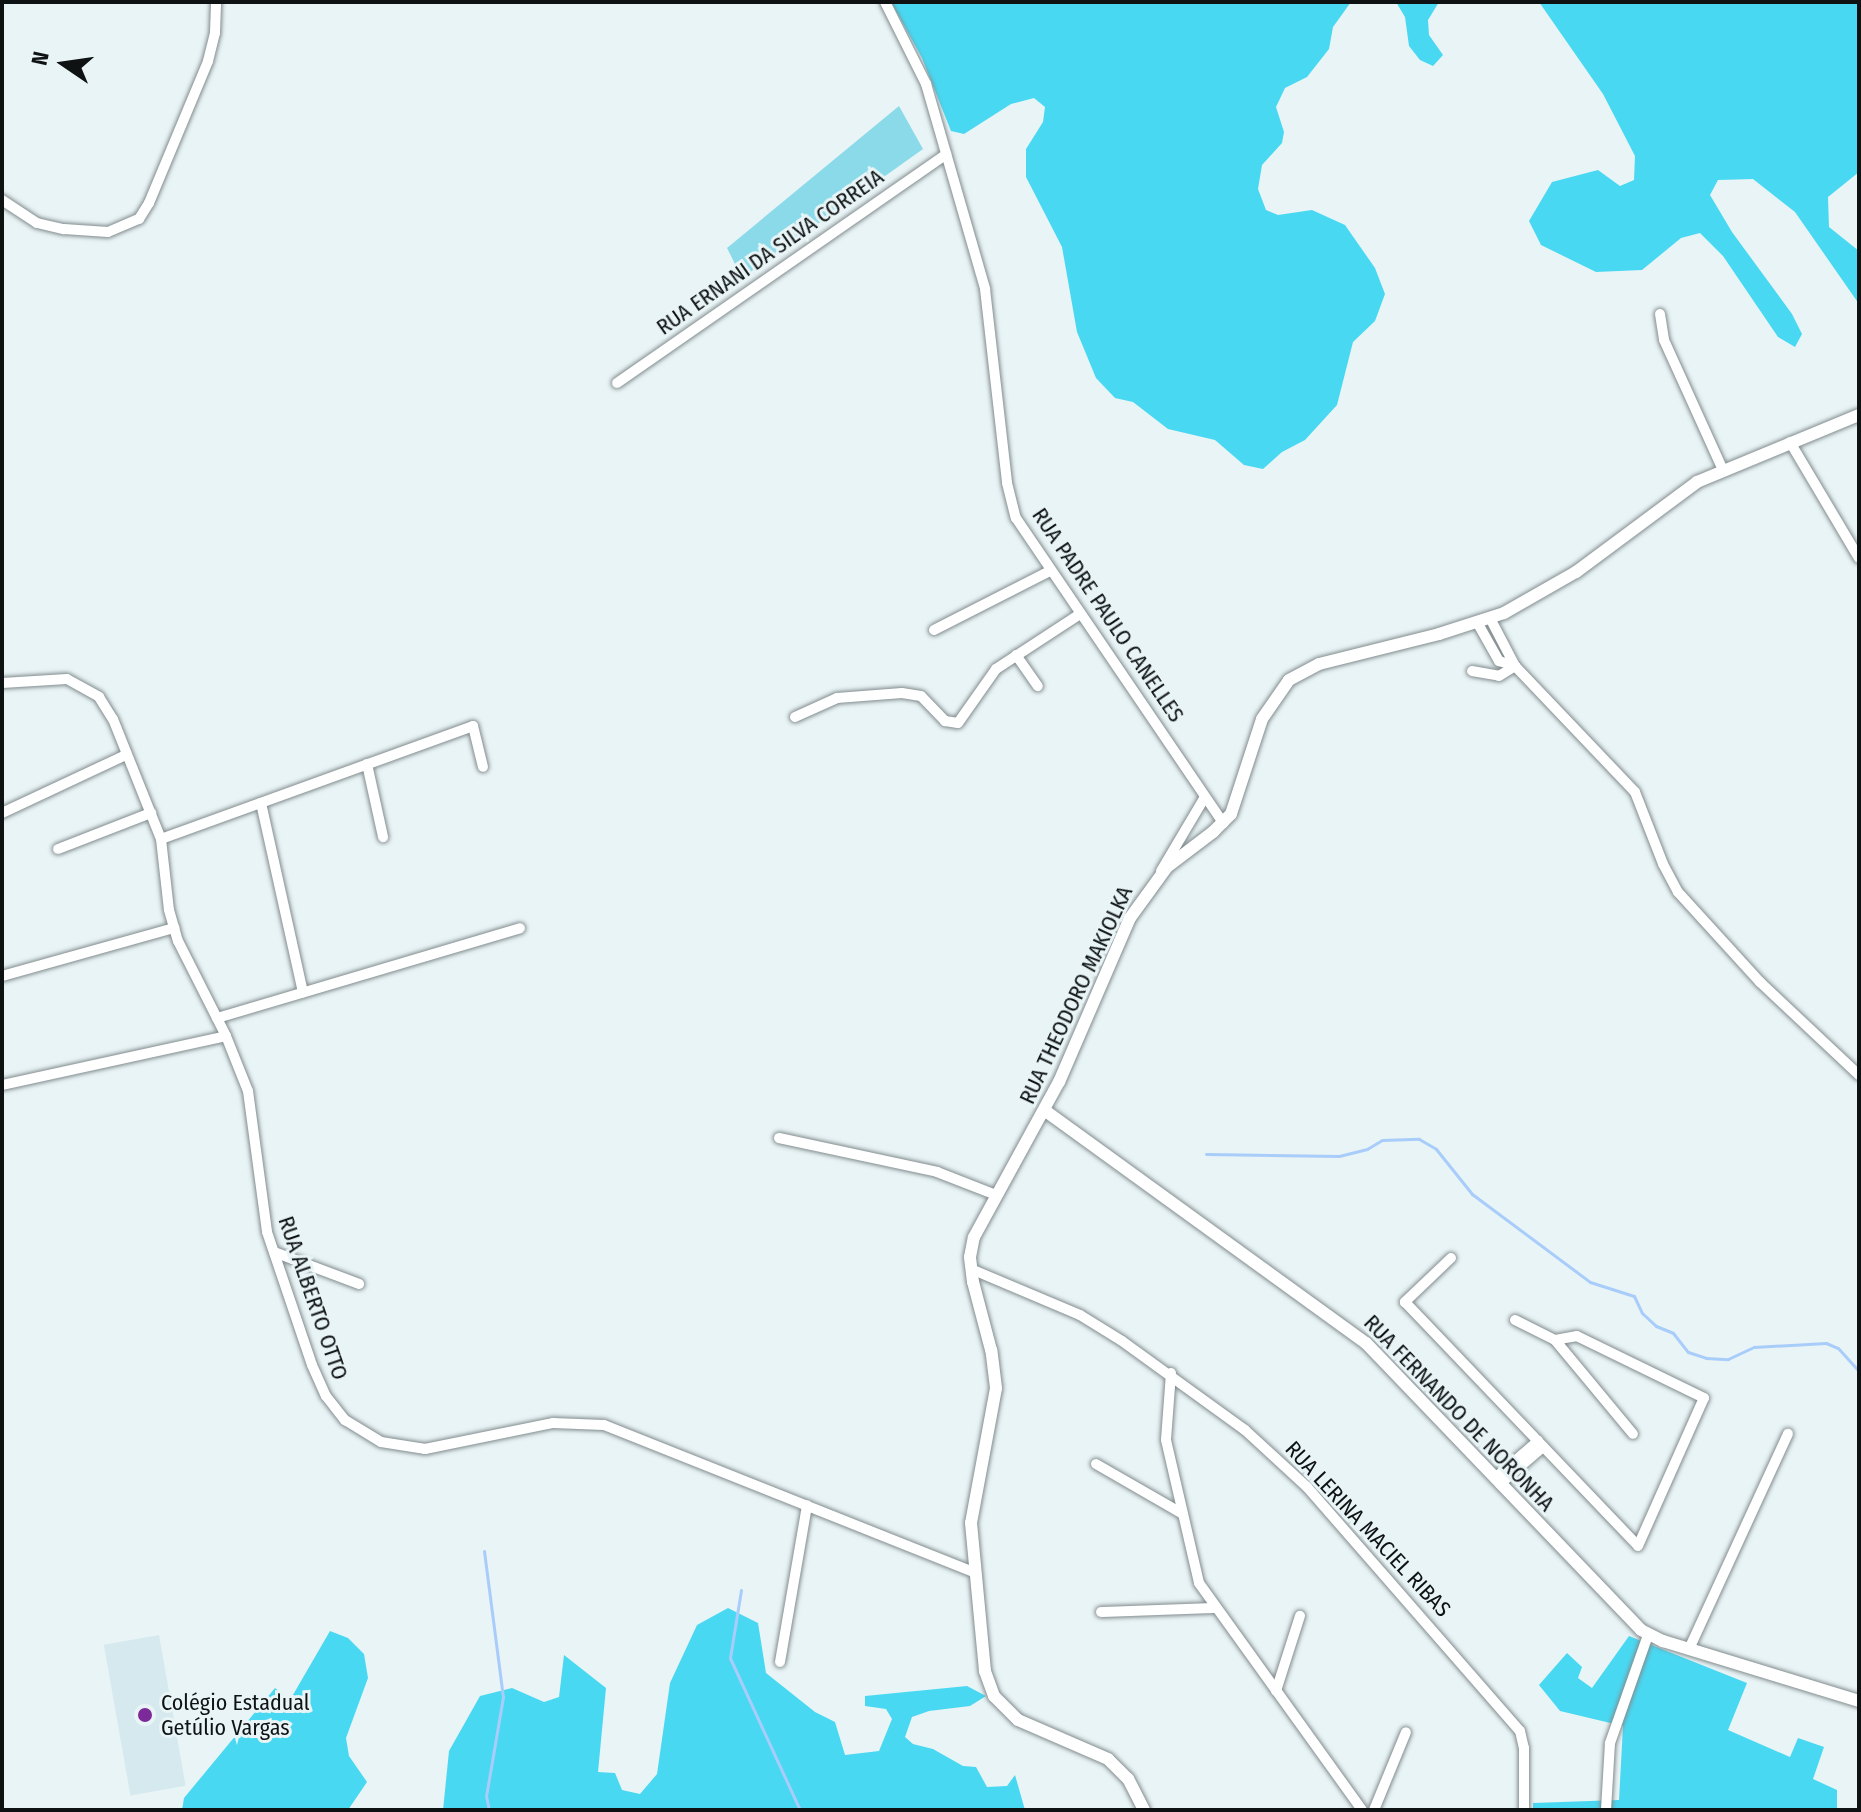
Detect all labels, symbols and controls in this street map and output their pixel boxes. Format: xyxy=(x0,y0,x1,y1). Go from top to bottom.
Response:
north arrow xyxy=(24,24,104,104)
text: N xyxy=(25,49,55,68)
street label: RUA ERNANI DA SILVA CORREIA xyxy=(652,164,888,340)
street label: RUA PADRE PAULO CANELLES xyxy=(1026,503,1190,727)
street label: RUA THEODORO MAKIOLKA xyxy=(1014,882,1138,1108)
street label: RUA ALBERTO OTTO xyxy=(273,1213,353,1383)
street label: RUA FERNANDO DE NORONHA xyxy=(1358,1309,1560,1517)
street label: RUA LERINA MACIEL RIBAS xyxy=(1280,1436,1456,1622)
place label: Colégio Estadual Getúlio Vargas xyxy=(161,1689,310,1740)
marker: Colégio Estadual Getúlio Vargas xyxy=(136,1706,154,1724)

